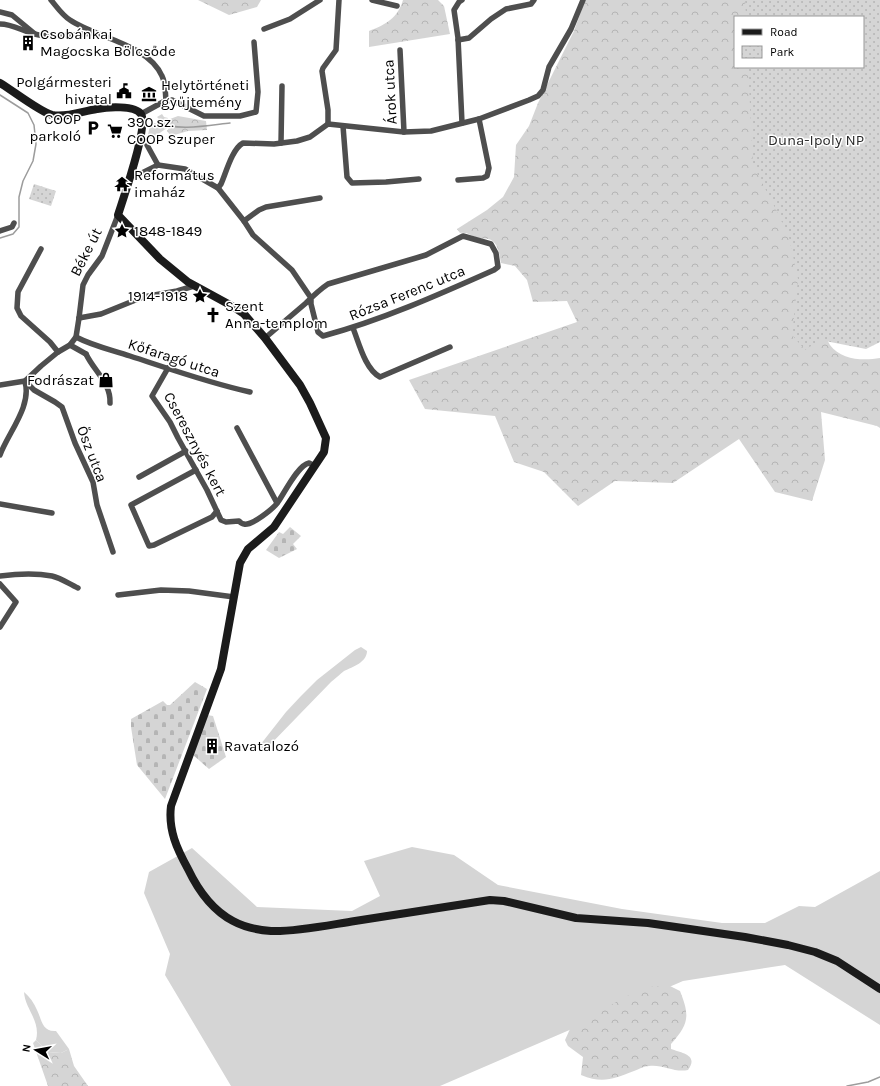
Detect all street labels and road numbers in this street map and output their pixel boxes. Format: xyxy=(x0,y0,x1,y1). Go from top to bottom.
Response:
street label: Árok utca xyxy=(379,59,401,125)
street label: Béke út xyxy=(66,225,106,279)
street label: Rózsa Ferenc utca xyxy=(346,262,468,324)
street label: Kőfaragó utca xyxy=(126,335,222,381)
street label: Cseresznyés kert xyxy=(160,389,230,499)
street label: Ősz utca xyxy=(73,423,111,485)

